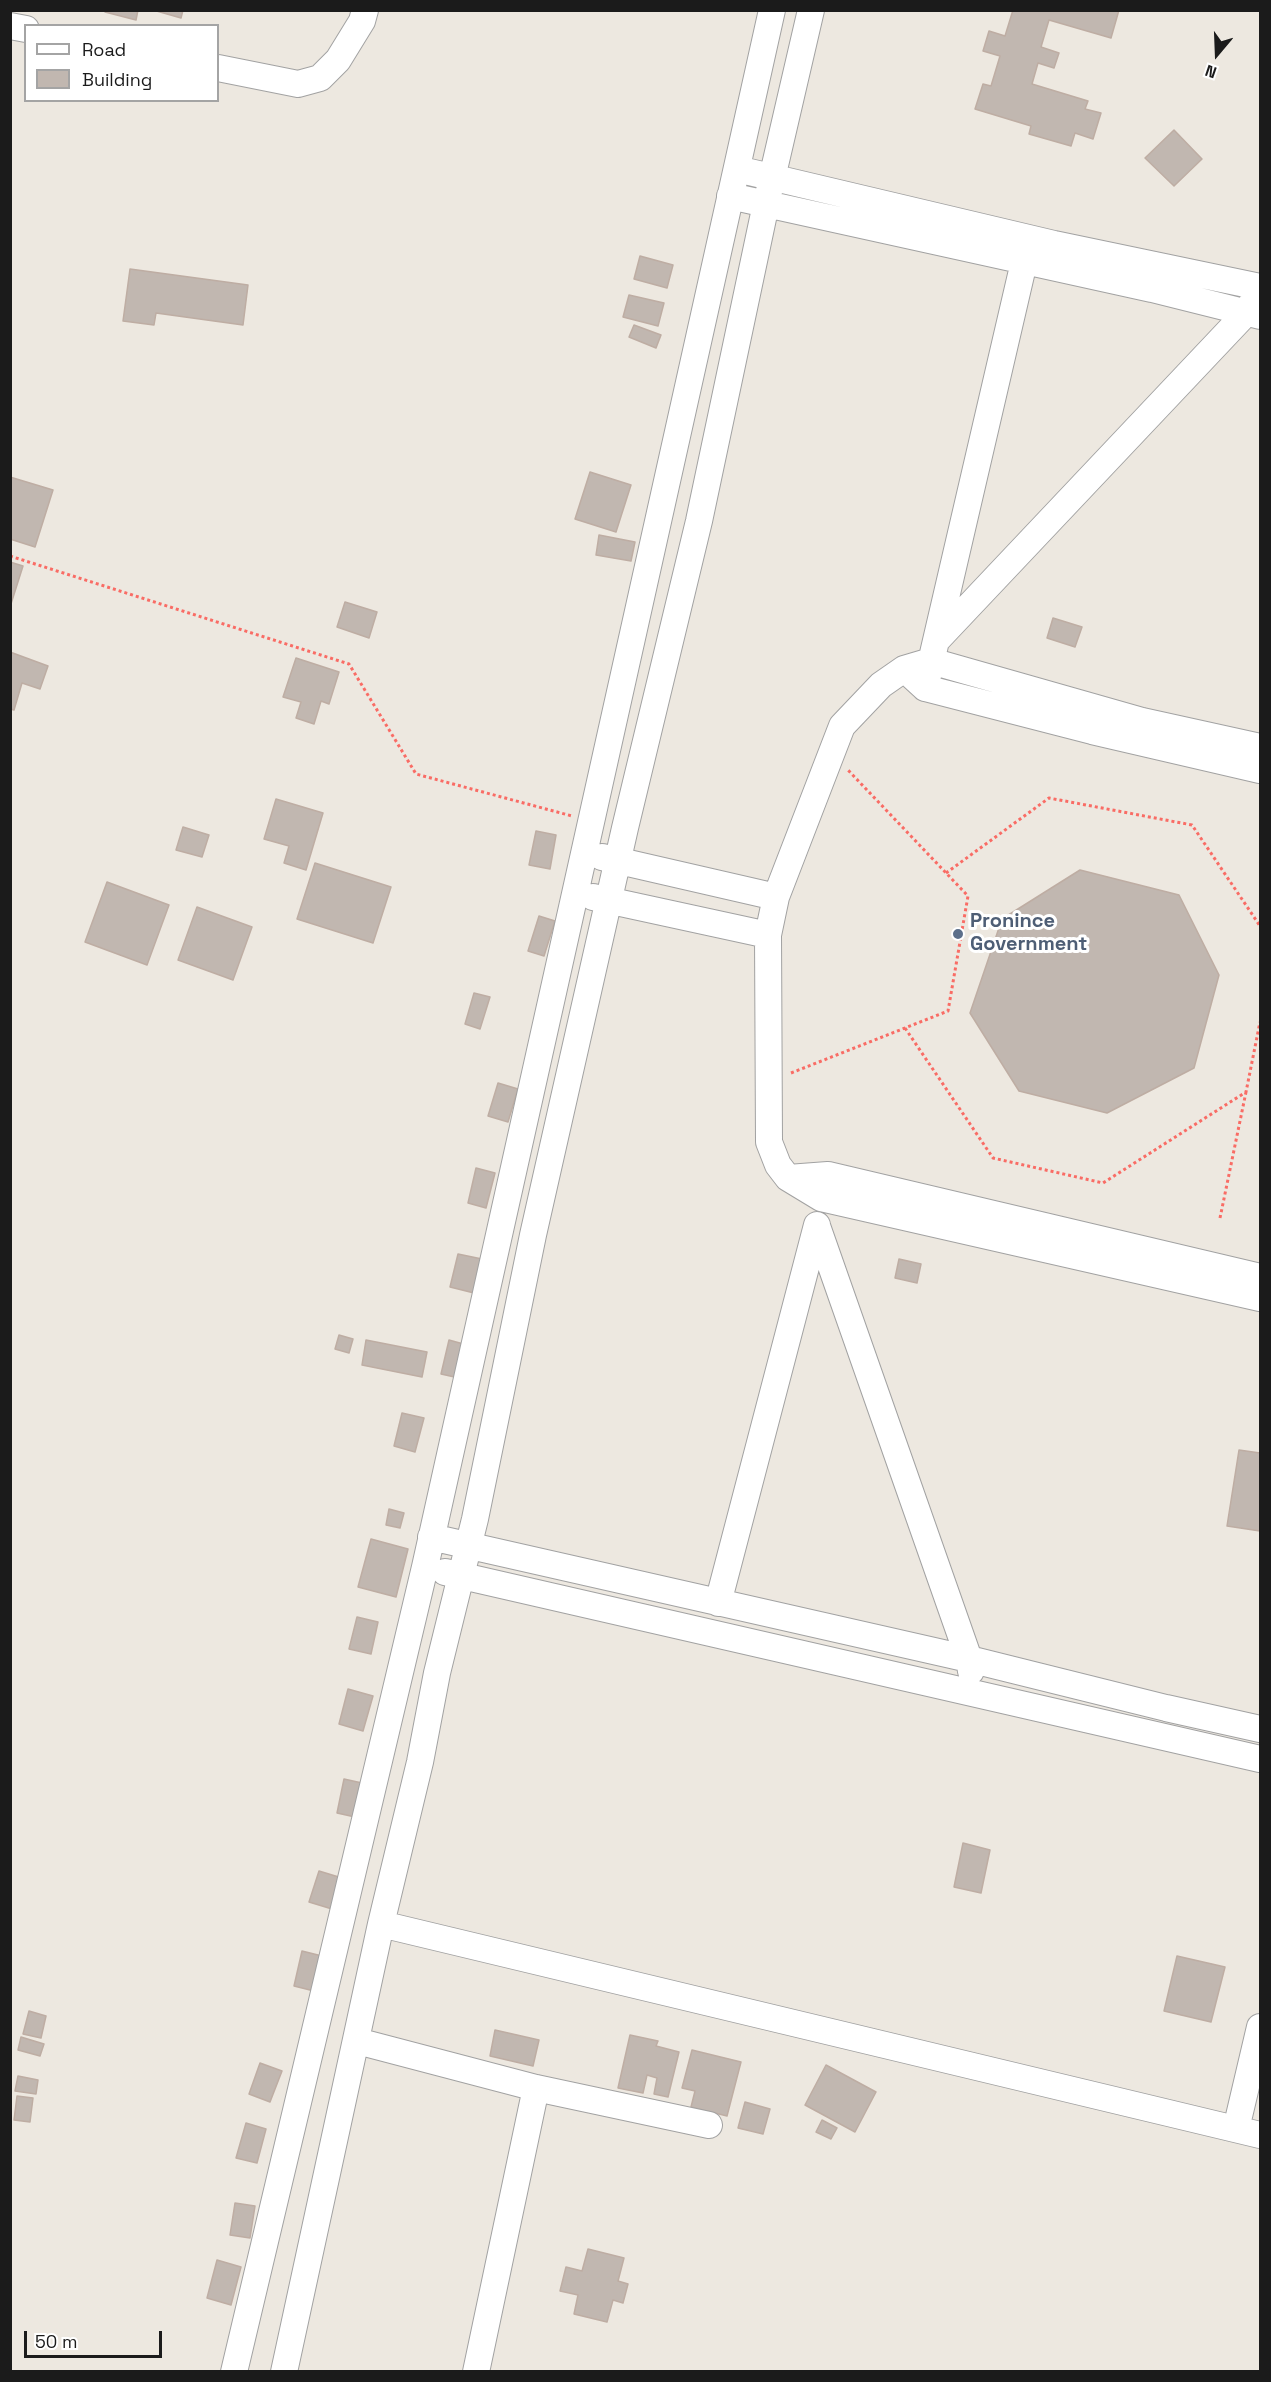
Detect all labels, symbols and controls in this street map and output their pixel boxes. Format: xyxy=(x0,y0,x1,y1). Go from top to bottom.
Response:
legend xyxy=(24,24,219,102)
north arrow xyxy=(1187,24,1247,84)
text: Road xyxy=(82,38,126,61)
text: N xyxy=(1202,60,1219,83)
text: Building xyxy=(82,68,152,91)
place label: Pronince Government xyxy=(970,910,1087,957)
marker: Pronince Government xyxy=(951,927,965,941)
scale bar xyxy=(27,2319,165,2357)
text: 50 m xyxy=(35,2330,77,2353)

